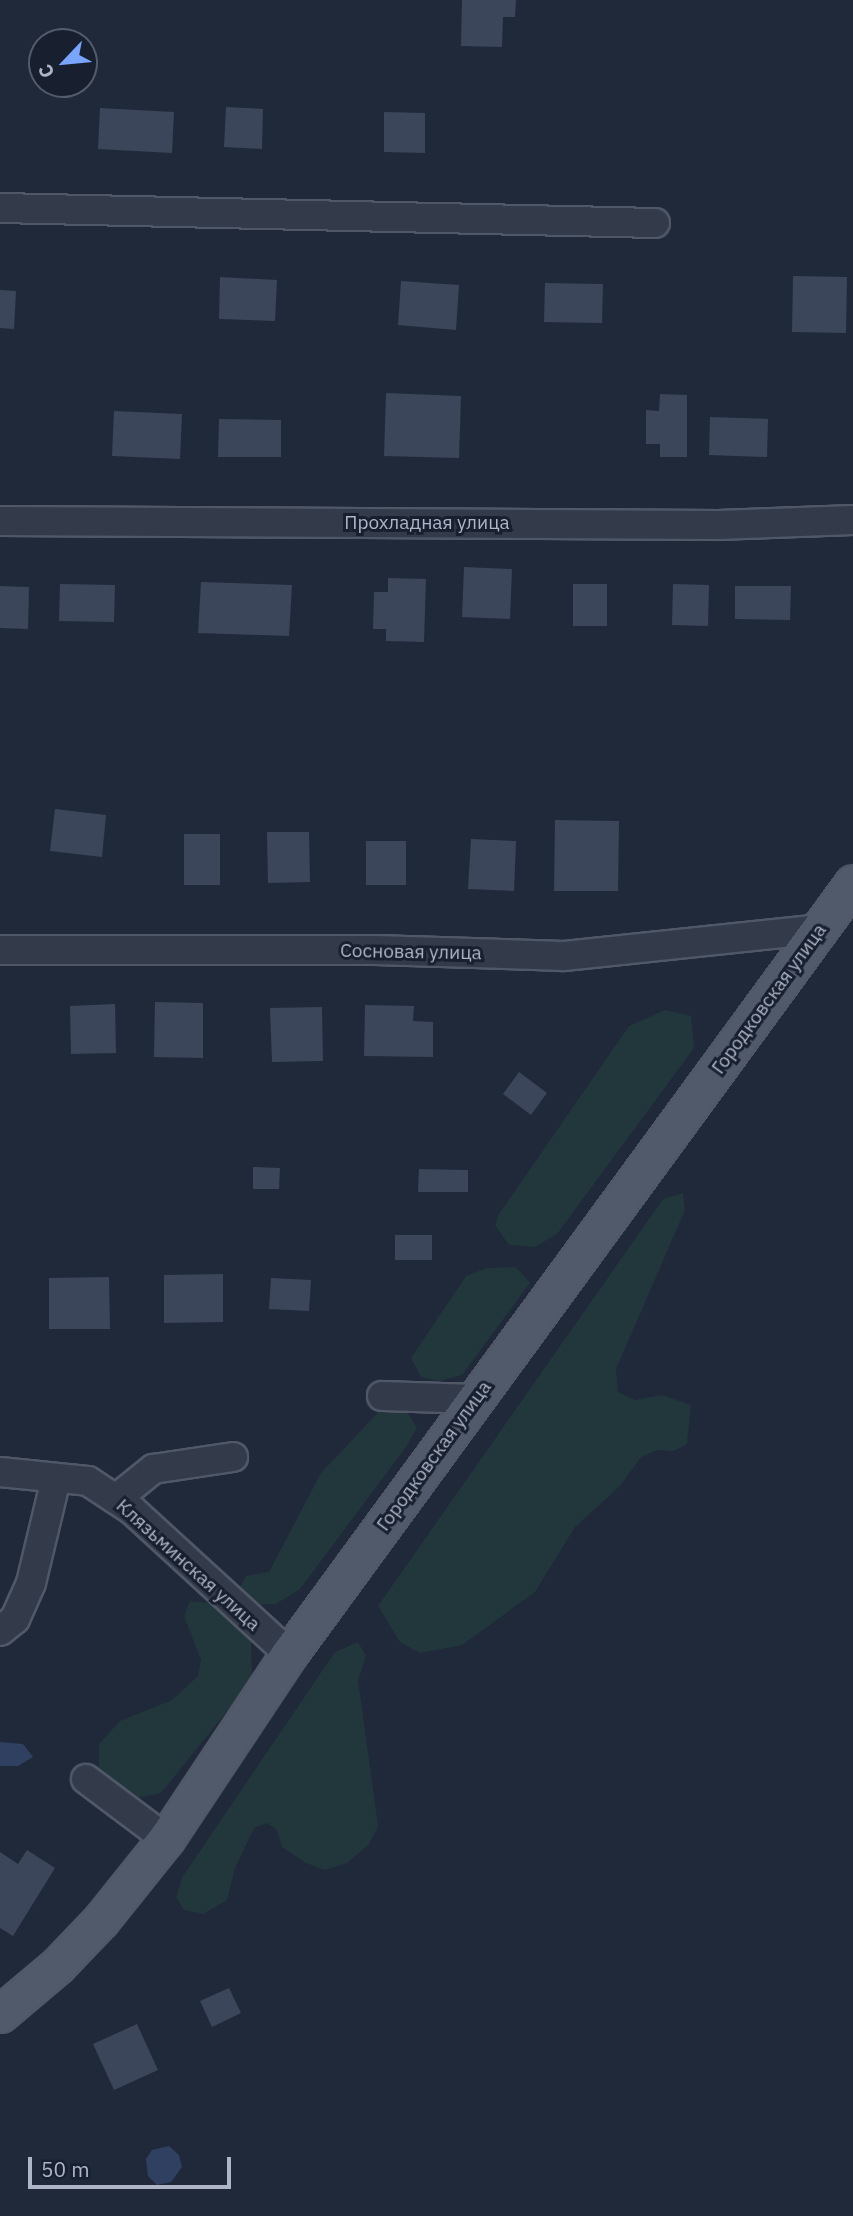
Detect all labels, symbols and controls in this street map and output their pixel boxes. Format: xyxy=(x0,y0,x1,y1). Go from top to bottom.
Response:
north arrow xyxy=(28,28,98,98)
text: С xyxy=(32,61,59,82)
street label: Прохладная улица xyxy=(344,512,510,534)
street label: Городковская улица xyxy=(707,920,831,1078)
street label: Сосновая улица xyxy=(340,939,482,965)
street label: Городковская улица xyxy=(372,1377,496,1535)
street label: Клязьминская улица xyxy=(111,1494,265,1636)
scale bar xyxy=(32,2142,234,2186)
text: 50 m xyxy=(41,2155,90,2183)

